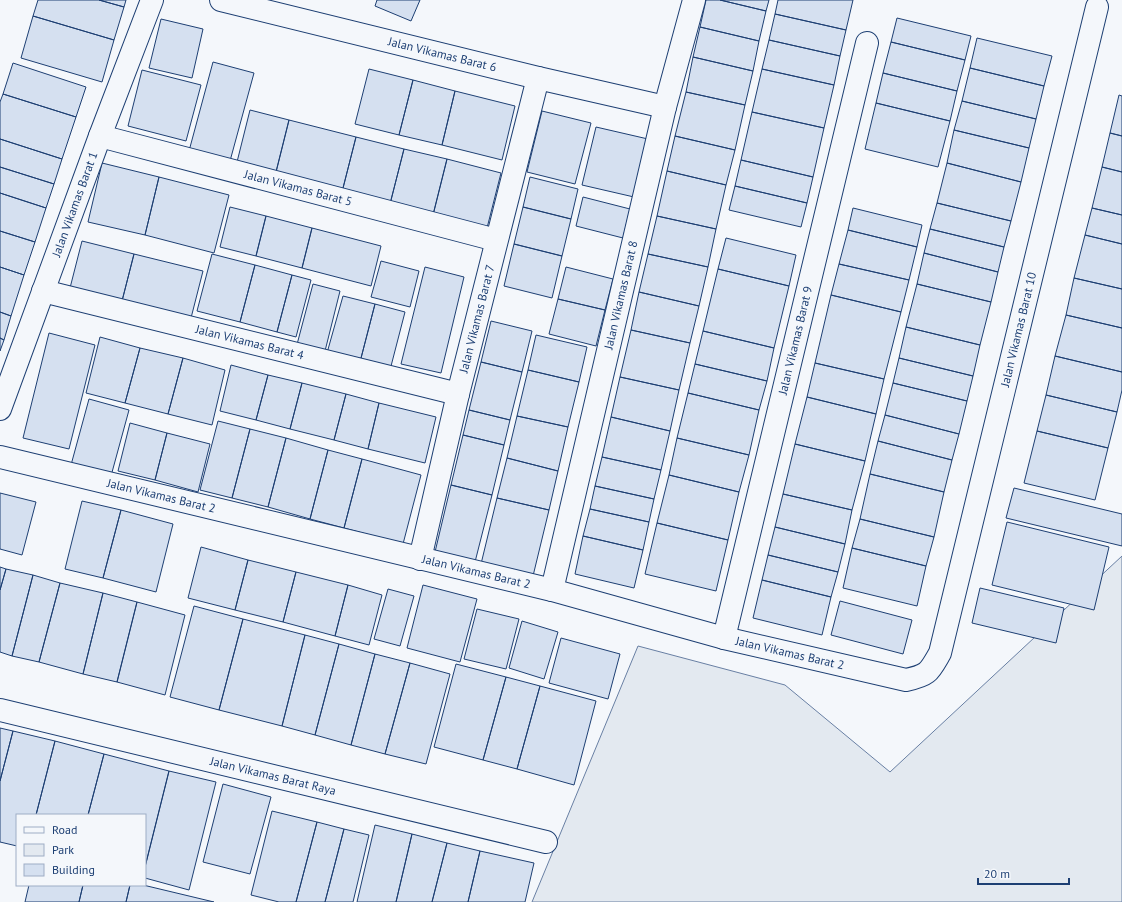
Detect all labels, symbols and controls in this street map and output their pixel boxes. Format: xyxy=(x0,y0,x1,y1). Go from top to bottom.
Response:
street label: Jalan Vikamas Barat 6 xyxy=(386,33,498,75)
street label: Jalan Vikamas Barat 1 xyxy=(48,149,101,260)
street label: Jalan Vikamas Barat 5 xyxy=(242,166,354,209)
street label: Jalan Vikamas Barat 8 xyxy=(600,239,640,352)
street label: Jalan Vikamas Barat 7 xyxy=(455,263,497,375)
street label: Jalan Vikamas Barat 10 xyxy=(997,270,1039,389)
street label: Jalan Vikamas Barat 9 xyxy=(775,285,815,397)
street label: Jalan Vikamas Barat 4 xyxy=(193,321,306,363)
street label: Jalan Vikamas Barat 2 xyxy=(105,475,217,516)
street label: Jalan Vikamas Barat 2 xyxy=(420,551,532,592)
street label: Jalan Vikamas Barat 2 xyxy=(733,633,846,673)
street label: Jalan Vikamas Barat Raya xyxy=(208,753,338,798)
legend xyxy=(16,814,146,886)
text: Road xyxy=(52,822,77,837)
text: Park xyxy=(52,842,74,857)
scale bar xyxy=(978,860,1069,886)
text: Building xyxy=(52,862,95,877)
text: 20 m xyxy=(984,866,1010,881)

